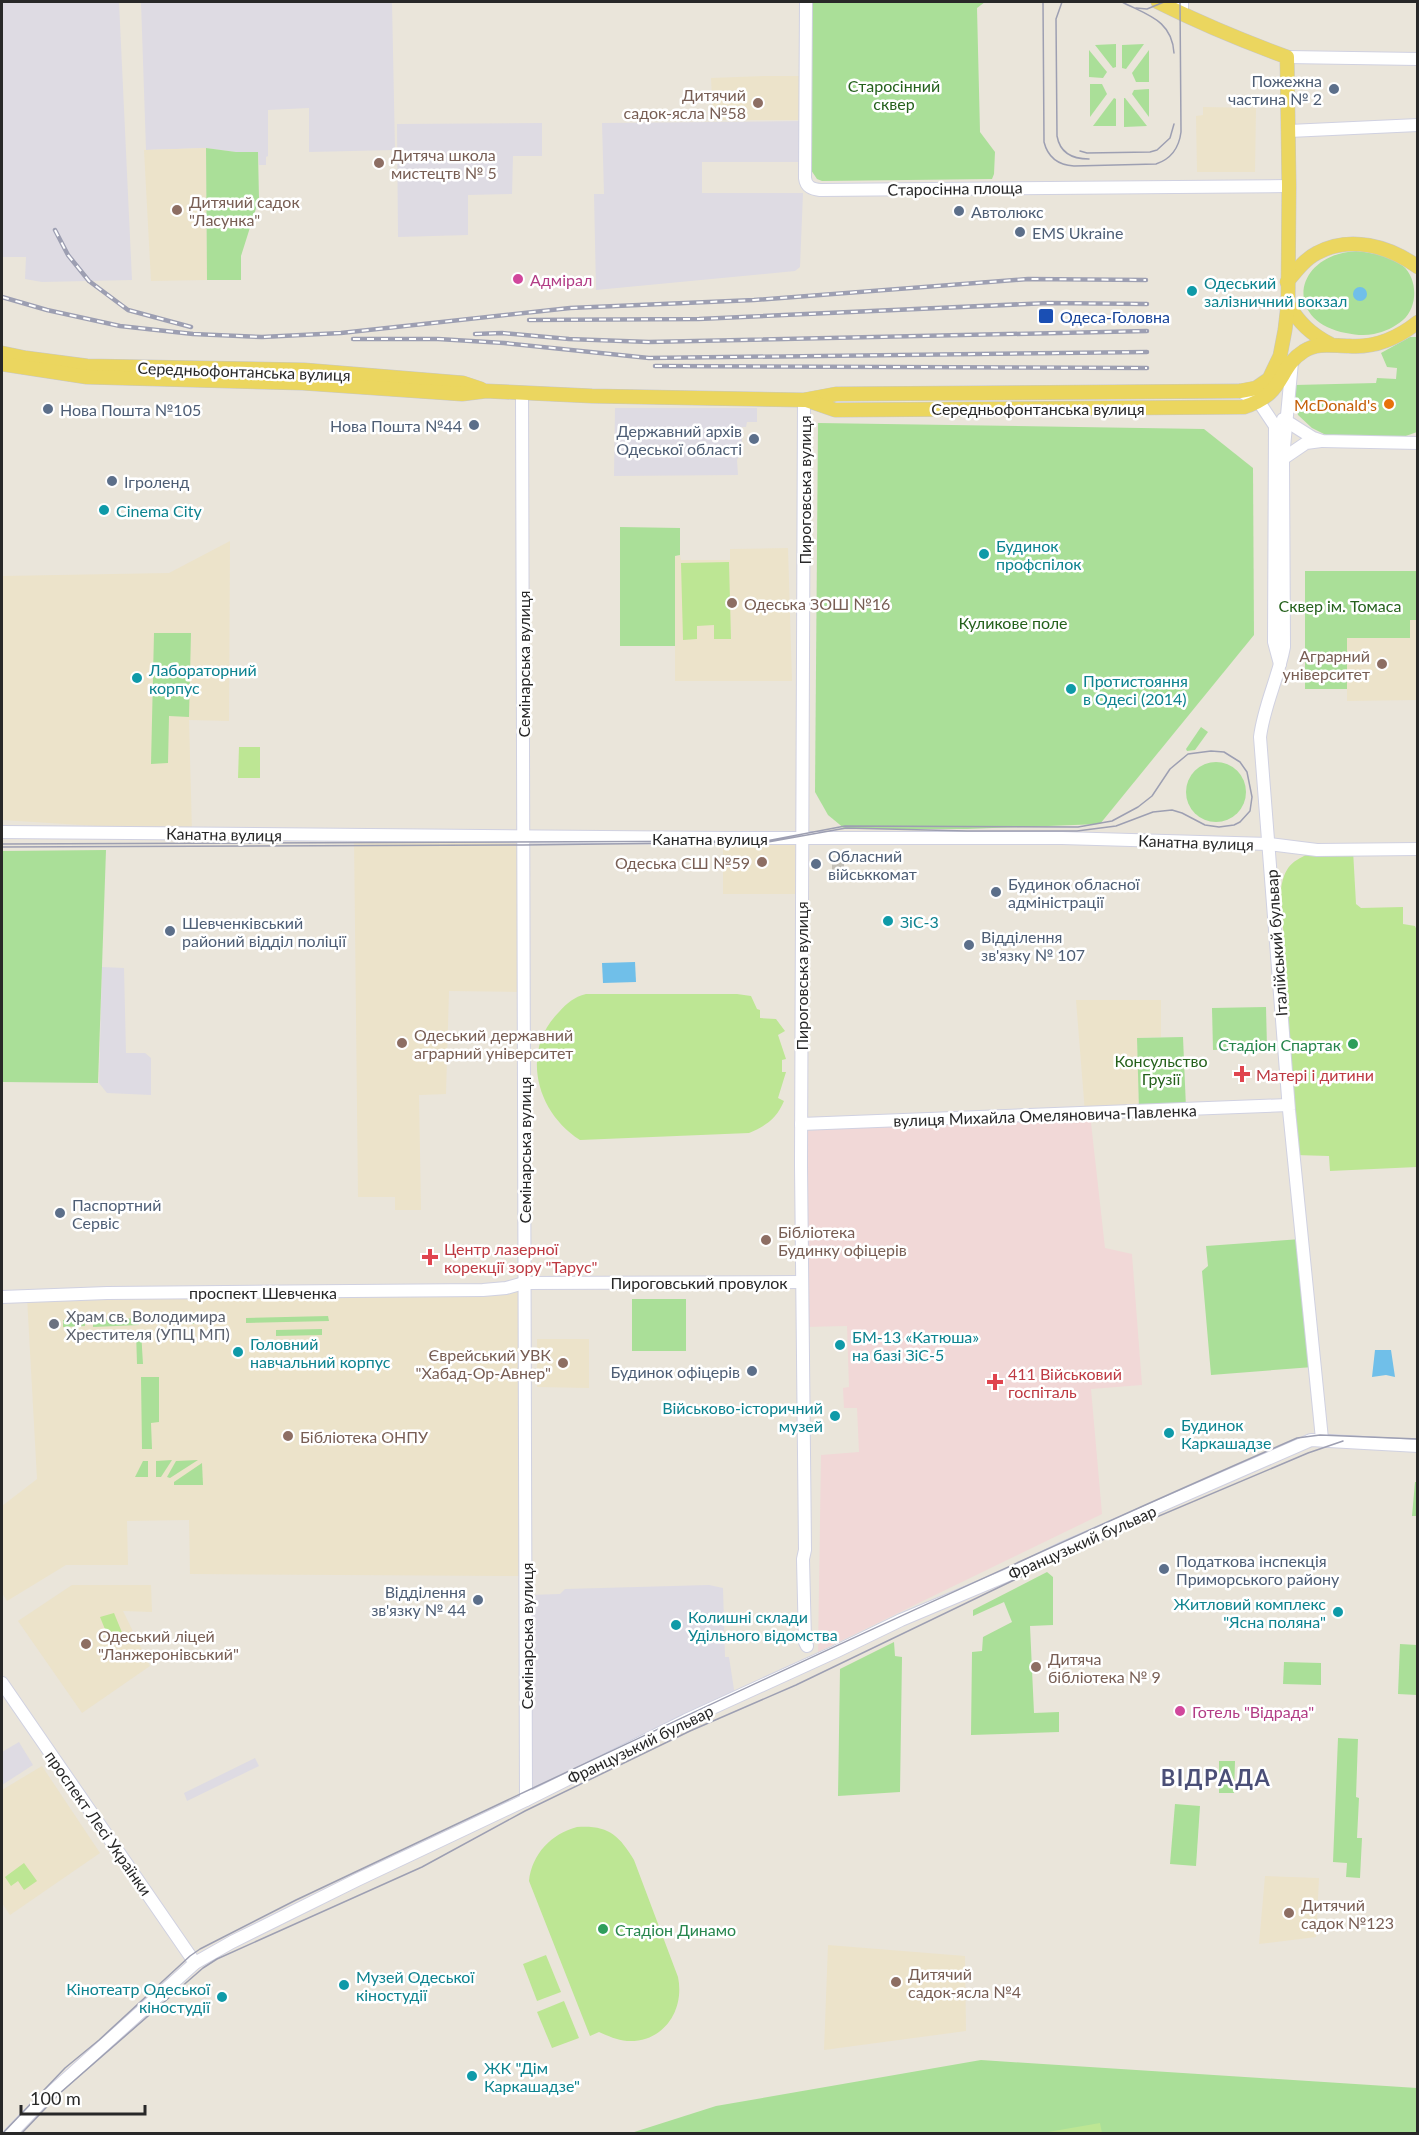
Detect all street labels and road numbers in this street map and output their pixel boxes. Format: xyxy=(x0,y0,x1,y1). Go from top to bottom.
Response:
street label: Старосінна площа xyxy=(887,177,1023,199)
street label: Середньофонтанська вулиця xyxy=(137,358,351,384)
street label: Середньофонтанська вулиця xyxy=(931,399,1145,418)
street label: Пироговська вулиця xyxy=(795,415,814,565)
street label: Семінарська вулиця xyxy=(514,590,533,738)
street label: Канатна вулиця xyxy=(166,823,282,845)
street label: Канатна вулиця xyxy=(652,829,768,848)
street label: Канатна вулиця xyxy=(1138,830,1254,854)
street label: Італійський бульвар xyxy=(1261,869,1291,1017)
street label: Пироговська вулиця xyxy=(792,901,811,1051)
street label: Семінарська вулиця xyxy=(515,1076,534,1224)
street label: вулиця Михайла Омеляновича-Павленка xyxy=(893,1100,1197,1130)
street label: Пироговський провулок xyxy=(610,1273,788,1292)
street label: проспект Шевченка xyxy=(189,1283,337,1302)
street label: Французький бульвар xyxy=(1005,1501,1159,1583)
street label: Семінарська вулиця xyxy=(517,1562,536,1710)
street label: Французький бульвар xyxy=(564,1700,716,1788)
street label: проспект Лесі Українки xyxy=(42,1747,156,1899)

